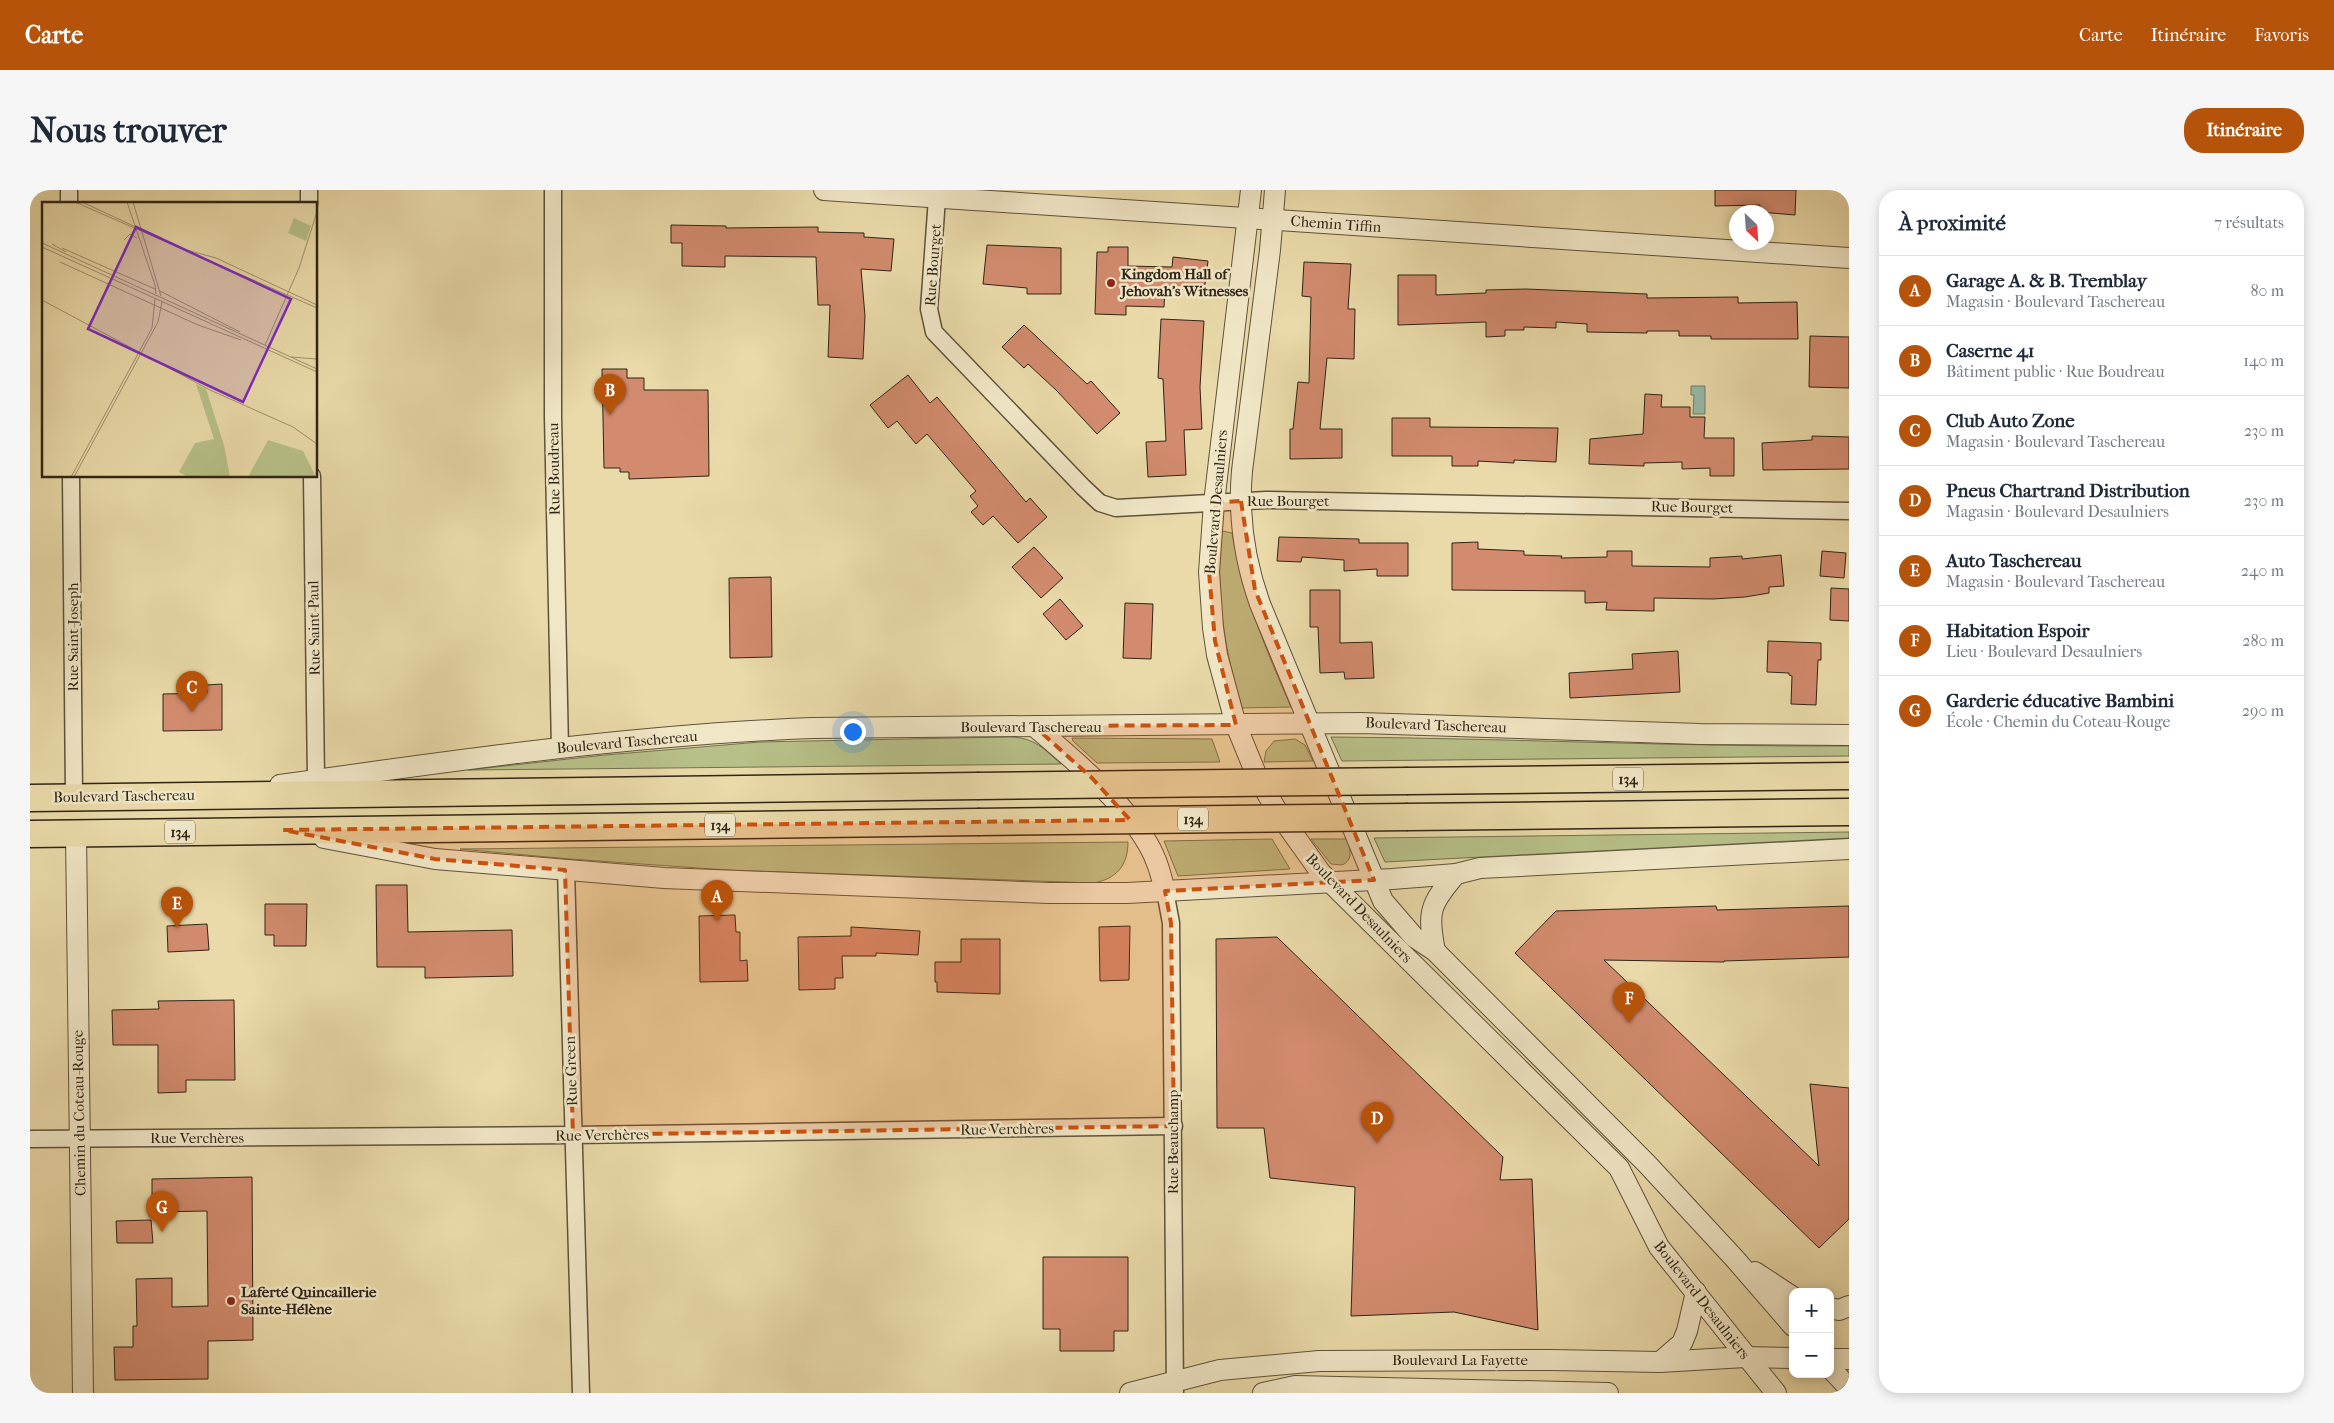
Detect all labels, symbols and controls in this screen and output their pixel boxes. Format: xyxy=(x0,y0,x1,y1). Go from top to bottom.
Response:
text: Carte xyxy=(25,21,83,49)
text: Carte xyxy=(2079,25,2123,46)
text: Itinéraire xyxy=(2151,25,2226,46)
text: Favoris xyxy=(2254,25,2309,46)
button: Itinéraire xyxy=(2184,108,2304,153)
text: Nous trouver xyxy=(30,110,227,151)
inset map xyxy=(42,202,318,478)
north arrow xyxy=(1729,205,1774,250)
text: À proximité xyxy=(1899,211,2006,235)
street label: Chemin Tiffin xyxy=(1290,212,1382,236)
text: 7 résultats xyxy=(2214,213,2284,232)
street label: Rue Bourget xyxy=(921,223,945,307)
place label: Kingdom Hall of Jehovah's Witnesses xyxy=(1119,265,1249,300)
text: Garage A. & B. Tremblay xyxy=(1946,270,2147,292)
marker: Kingdom Hall of Jehovah's Witnesses xyxy=(1105,277,1117,289)
text: A xyxy=(1910,281,1920,300)
text: 80 m xyxy=(2250,281,2284,300)
text: Magasin · Boulevard Taschereau xyxy=(1946,292,2165,311)
text: Caserne 41 xyxy=(1946,340,2034,362)
text: B xyxy=(1910,351,1920,370)
text: 140 m xyxy=(2243,351,2284,370)
text: Bâtiment public · Rue Boudreau xyxy=(1946,362,2164,381)
pin: B xyxy=(594,374,626,415)
text: Club Auto Zone xyxy=(1946,410,2075,432)
text: C xyxy=(1910,421,1920,440)
text: 230 m xyxy=(2244,421,2284,440)
street label: Rue Boudreau xyxy=(544,422,564,515)
street label: Boulevard Desaulniers xyxy=(1201,428,1231,575)
text: Magasin · Boulevard Taschereau xyxy=(1946,432,2165,451)
text: Pneus Chartrand Distribution xyxy=(1946,480,2190,502)
text: D xyxy=(1909,491,1921,510)
text: 230 m xyxy=(2244,491,2284,510)
street label: Rue Bourget xyxy=(1247,492,1330,510)
street label: Rue Bourget xyxy=(1651,497,1734,517)
text: Magasin · Boulevard Desaulniers xyxy=(1946,502,2169,521)
text: Auto Taschereau xyxy=(1946,550,2081,572)
text: E xyxy=(1910,561,1920,580)
text: 240 m xyxy=(2241,561,2284,580)
text: Magasin · Boulevard Taschereau xyxy=(1946,572,2165,591)
street label: Rue Saint-Paul xyxy=(304,580,324,676)
street label: Rue Saint-Joseph xyxy=(64,582,82,691)
text: Habitation Espoir xyxy=(1946,620,2090,642)
text: F xyxy=(1911,631,1919,650)
text: 280 m xyxy=(2242,631,2284,650)
text: Lieu · Boulevard Desaulniers xyxy=(1946,642,2142,661)
pin: C xyxy=(176,671,208,712)
text: Garderie éducative Bambini xyxy=(1946,690,2174,712)
text: G xyxy=(1909,701,1921,720)
text: 290 m xyxy=(2242,701,2284,720)
text: École · Chemin du Coteau-Rouge xyxy=(1946,712,2170,731)
street label: Boulevard Taschereau xyxy=(1365,714,1508,736)
street label: Boulevard Taschereau xyxy=(960,718,1102,736)
your location xyxy=(840,719,866,745)
street label: Boulevard Taschereau xyxy=(556,727,699,757)
road number: 134 xyxy=(1613,768,1643,790)
street label: Boulevard Taschereau xyxy=(53,786,195,806)
road number: 134 xyxy=(1178,808,1208,830)
road number: 134 xyxy=(705,814,735,836)
road number: 134 xyxy=(165,820,195,844)
street label: Boulevard Desaulniers xyxy=(1302,850,1416,967)
pin: A xyxy=(701,880,733,921)
pin: E xyxy=(161,887,193,928)
pin: F xyxy=(1613,982,1645,1023)
street label: Chemin du Coteau-Rouge xyxy=(69,1029,89,1196)
street label: Rue Green xyxy=(561,1035,581,1106)
street label: Rue Beauchamp xyxy=(1164,1090,1182,1194)
pin: D xyxy=(1361,1102,1393,1143)
street label: Rue Verchères xyxy=(960,1119,1055,1139)
street label: Rue Verchères xyxy=(555,1125,650,1145)
street label: Rue Verchères xyxy=(150,1129,244,1147)
pin: G xyxy=(146,1191,178,1232)
street label: Boulevard Desaulniers xyxy=(1650,1237,1754,1363)
place label: Laferté Quincaillerie Sainte-Hélène xyxy=(241,1283,377,1318)
map controls xyxy=(1789,1288,1834,1378)
button: + xyxy=(1789,1288,1834,1333)
marker: Laferté Quincaillerie Sainte-Hélène xyxy=(225,1295,237,1307)
button: − xyxy=(1789,1333,1834,1378)
street label: Boulevard La Fayette xyxy=(1392,1351,1529,1369)

